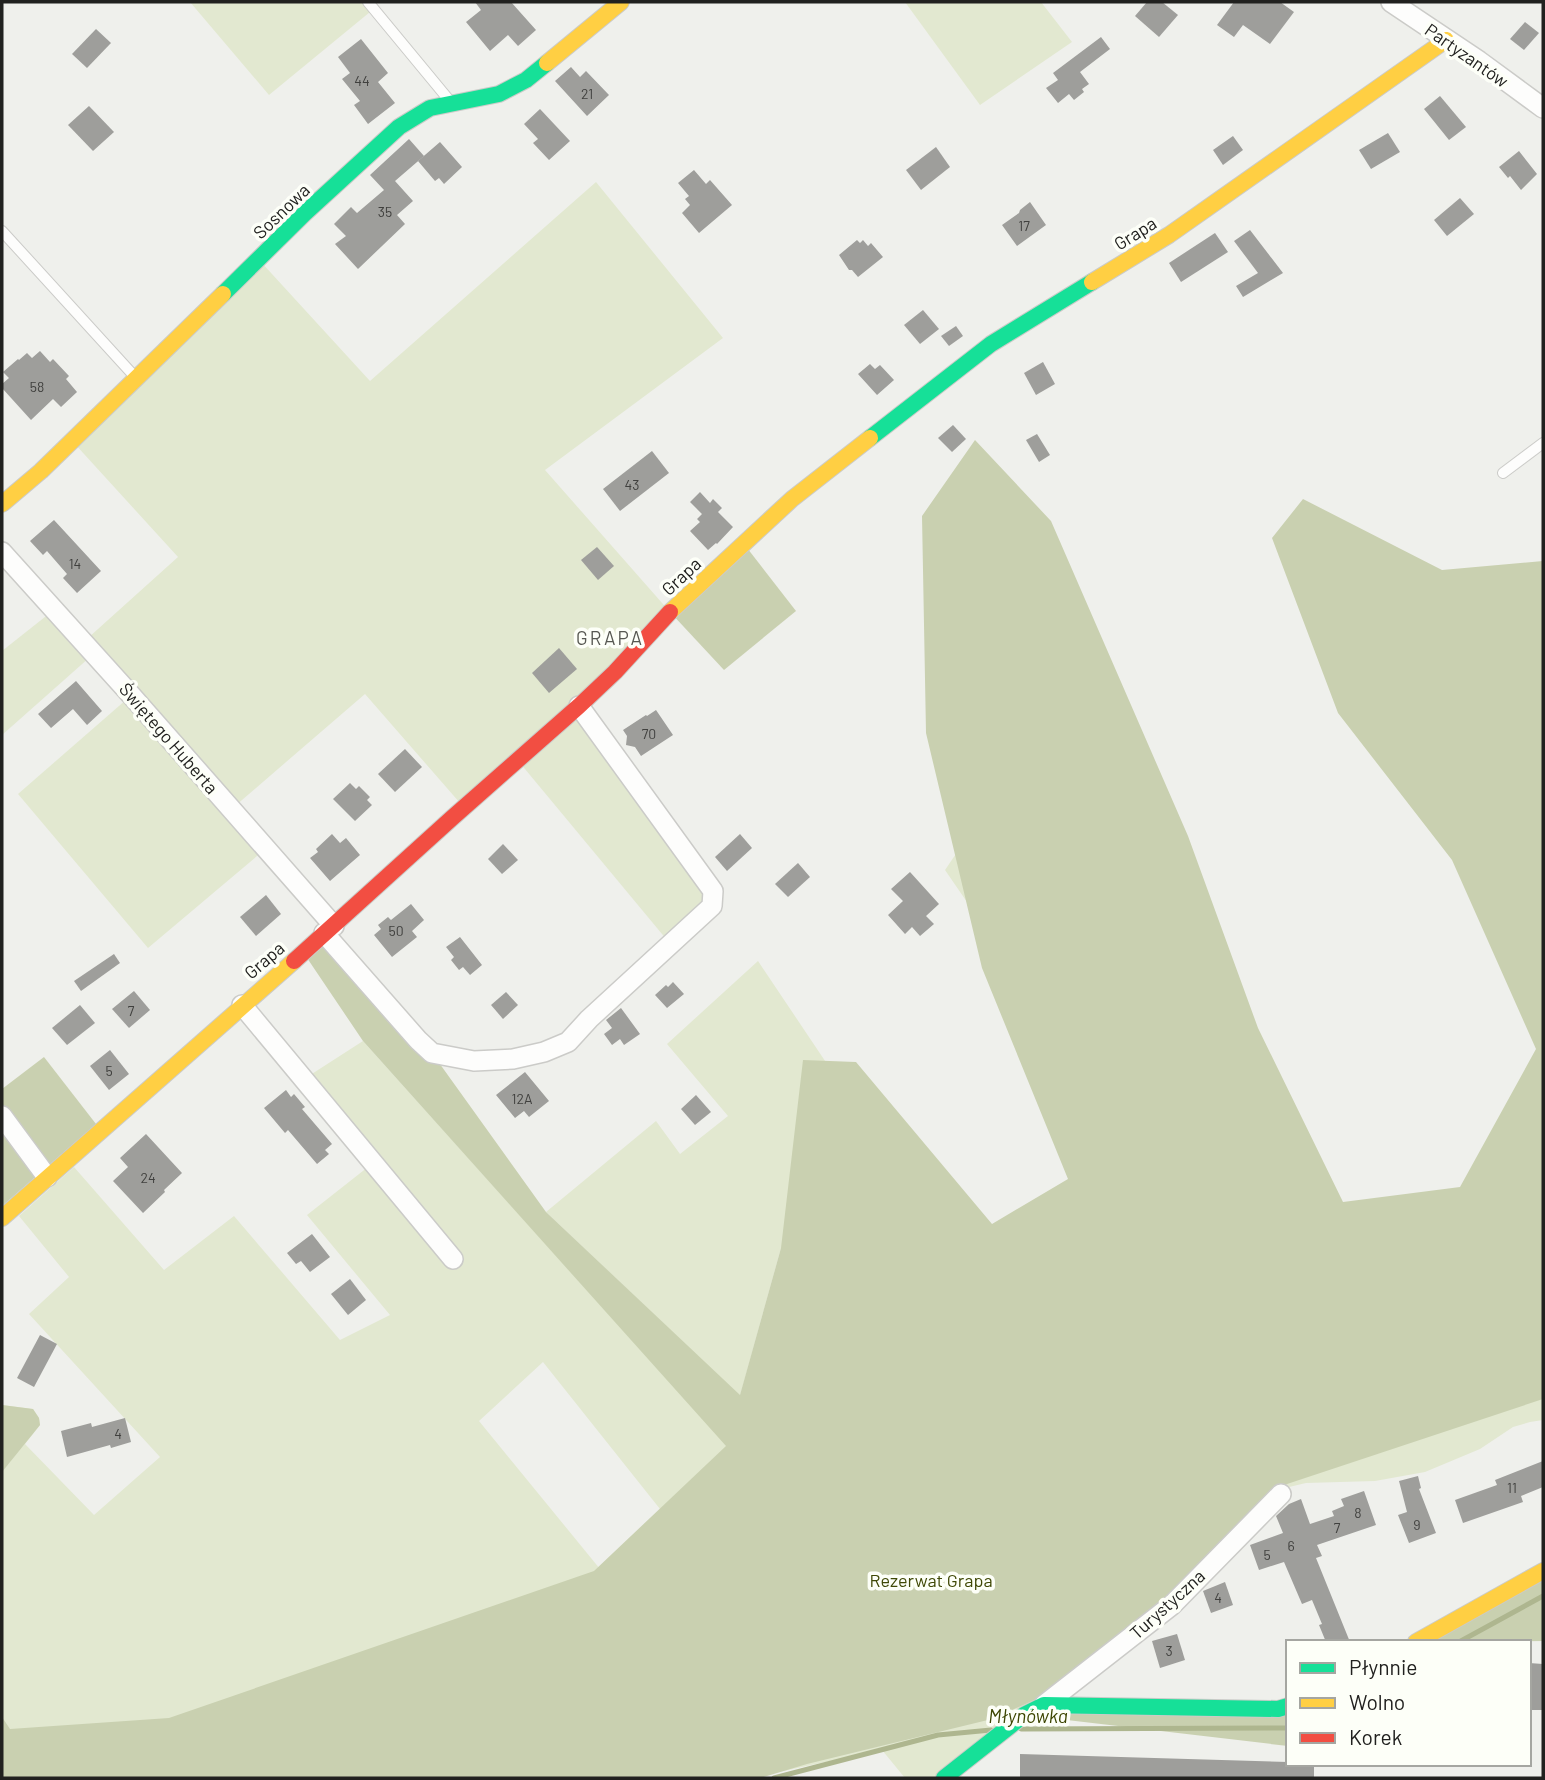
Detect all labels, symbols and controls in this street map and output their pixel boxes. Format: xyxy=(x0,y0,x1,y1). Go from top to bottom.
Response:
street label: Partyzantów xyxy=(1421,18,1513,92)
house number: 44 xyxy=(354,72,370,89)
house number: 21 xyxy=(581,85,593,102)
street label: Sosnowa xyxy=(248,179,314,243)
house number: 35 xyxy=(378,203,392,220)
street label: Grapa xyxy=(1110,212,1160,254)
house number: 17 xyxy=(1018,217,1030,234)
house number: 58 xyxy=(30,378,44,395)
house number: 43 xyxy=(625,476,639,493)
street label: Grapa xyxy=(657,552,705,600)
house number: 14 xyxy=(69,555,81,572)
district label: GRAPA xyxy=(576,626,644,649)
street label: Świętego Huberta xyxy=(115,678,223,798)
house number: 70 xyxy=(642,725,656,742)
house number: 50 xyxy=(388,922,404,939)
street label: Grapa xyxy=(239,937,289,983)
house number: 7 xyxy=(128,1002,135,1019)
house number: 5 xyxy=(105,1062,113,1079)
house number: 12A xyxy=(512,1090,533,1107)
house number: 24 xyxy=(140,1169,156,1186)
house number: 4 xyxy=(114,1425,122,1442)
house number: 11 xyxy=(1507,1479,1517,1496)
house number: 8 xyxy=(1354,1504,1362,1521)
house number: 9 xyxy=(1413,1516,1421,1533)
house number: 7 xyxy=(1334,1519,1341,1536)
house number: 6 xyxy=(1287,1537,1295,1554)
house number: 5 xyxy=(1263,1546,1271,1563)
street label: Turystyczna xyxy=(1125,1565,1209,1643)
park label: Rezerwat Grapa xyxy=(869,1569,993,1591)
house number: 4 xyxy=(1214,1589,1222,1606)
legend xyxy=(1286,1640,1531,1766)
house number: 3 xyxy=(1165,1642,1173,1659)
text: Płynnie xyxy=(1349,1654,1417,1679)
text: Wolno xyxy=(1349,1689,1405,1714)
water label: Młynówka xyxy=(988,1704,1068,1727)
text: Korek xyxy=(1349,1724,1402,1749)

